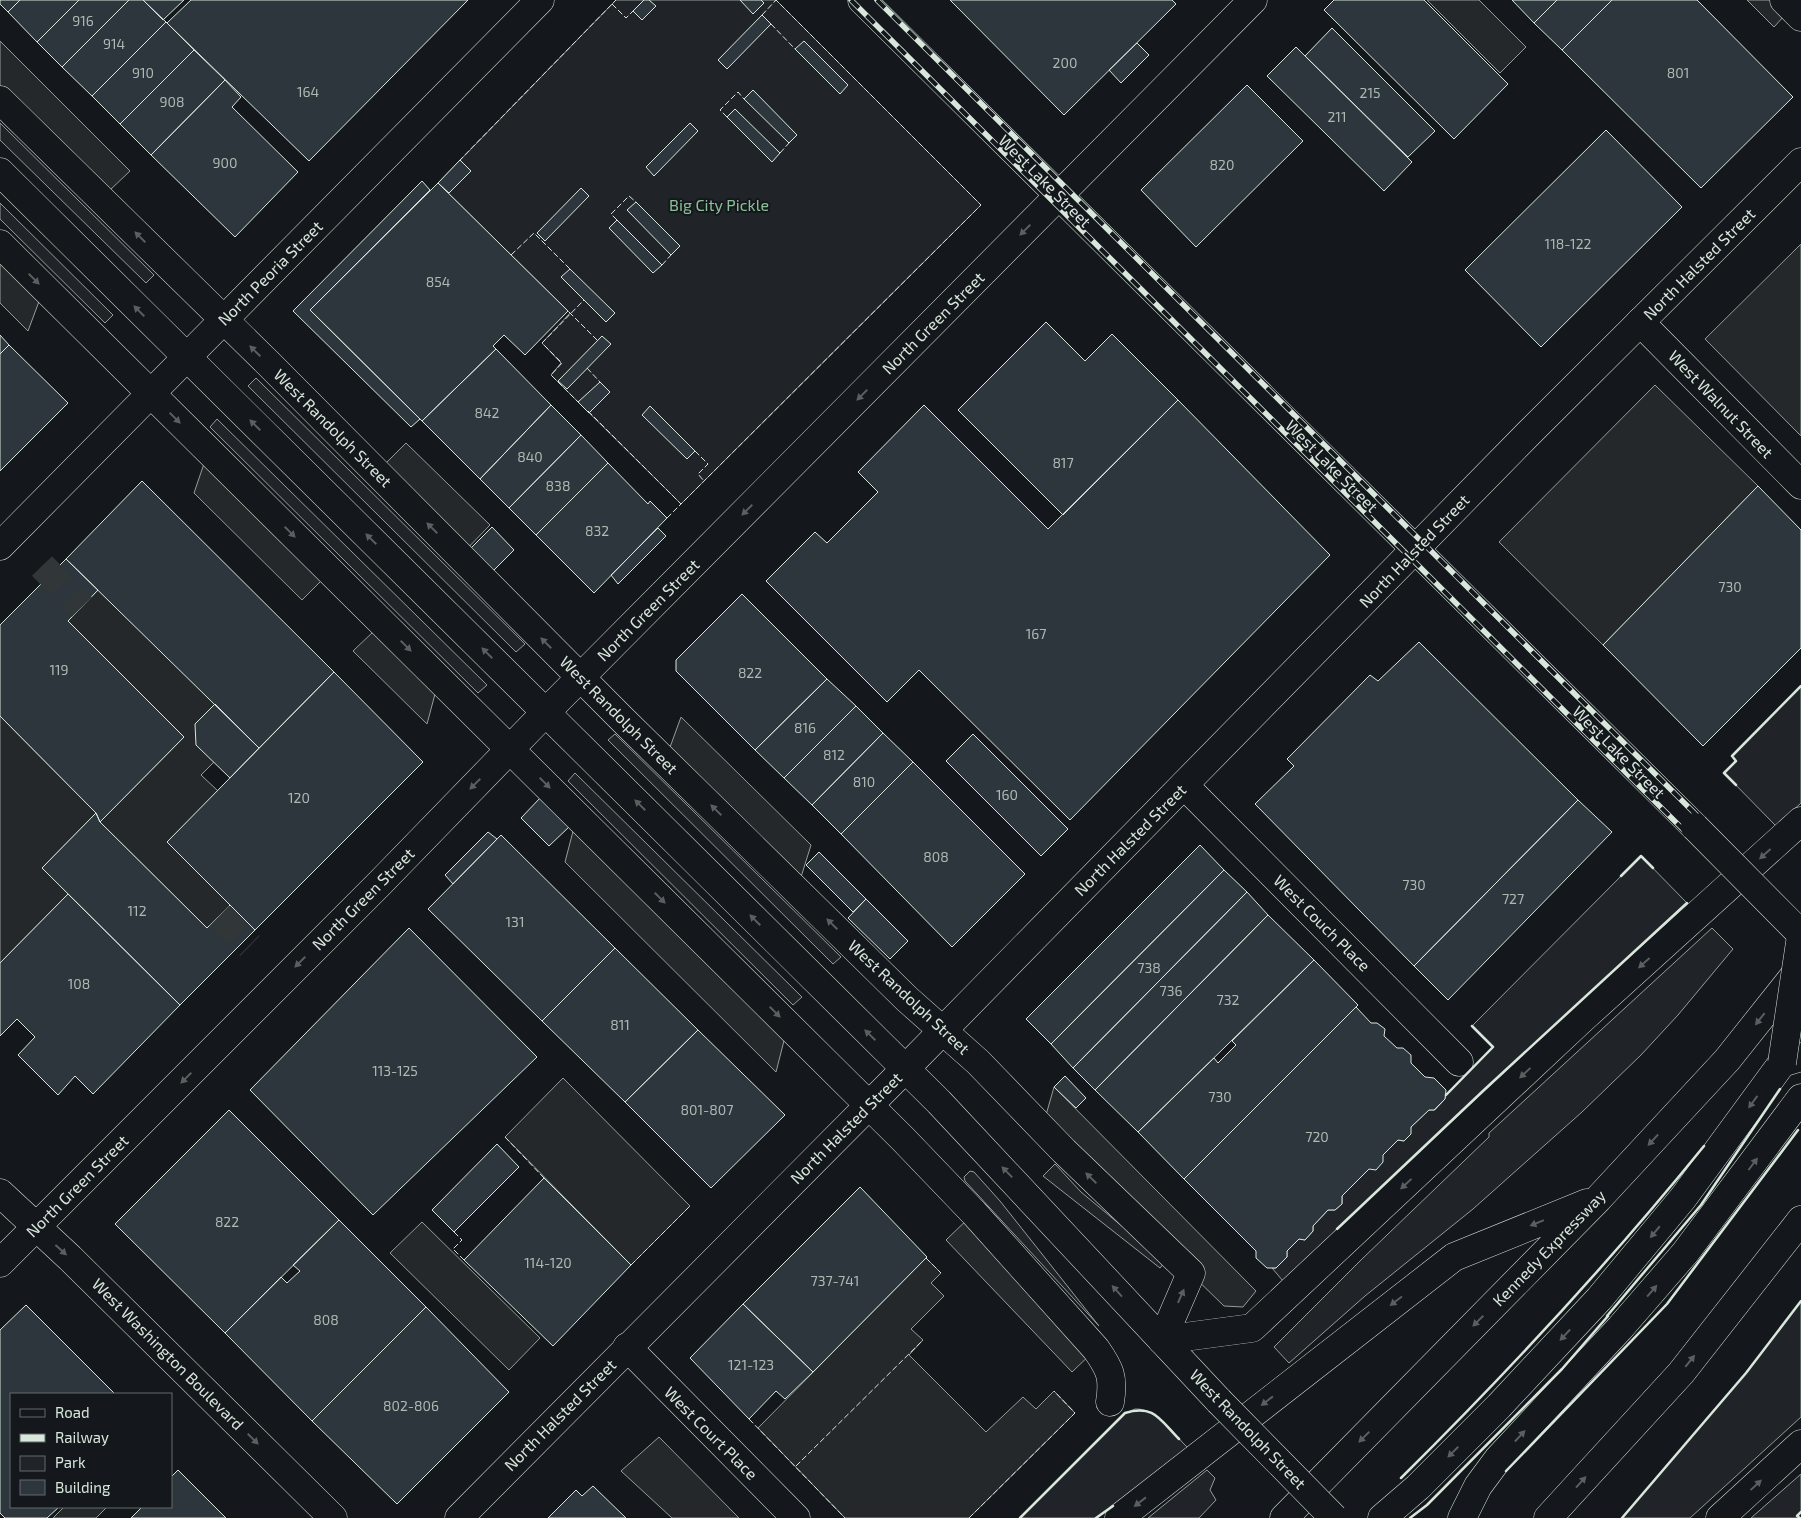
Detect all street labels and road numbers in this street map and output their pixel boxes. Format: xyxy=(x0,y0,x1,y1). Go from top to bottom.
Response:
street label: West Lake Street xyxy=(995,131,1095,231)
street label: North Halsted Street xyxy=(1639,204,1758,323)
street label: North Peoria Street xyxy=(213,216,326,329)
street label: North Green Street xyxy=(878,268,988,378)
street label: West Walnut Street xyxy=(1665,346,1778,461)
street label: West Randolph Street xyxy=(270,365,396,491)
street label: West Lake Street xyxy=(1282,416,1382,516)
street label: North Halsted Street xyxy=(1355,490,1473,611)
street label: North Green Street xyxy=(593,555,703,665)
street label: West Randolph Street xyxy=(556,652,682,778)
street label: West Lake Street xyxy=(1569,702,1669,802)
street label: North Halsted Street xyxy=(1070,780,1189,899)
street label: North Green Street xyxy=(308,844,418,954)
street label: West Couch Place xyxy=(1270,870,1375,975)
street label: West Randolph Street xyxy=(845,936,974,1058)
street label: North Halsted Street xyxy=(786,1068,905,1187)
street label: North Green Street xyxy=(22,1131,132,1241)
street label: Kennedy Expressway xyxy=(1488,1185,1609,1310)
street label: West Washington Boulevard xyxy=(89,1274,248,1433)
street label: North Halsted Street xyxy=(500,1355,619,1474)
street label: West Randolph Street xyxy=(1186,1365,1310,1492)
street label: West Court Place xyxy=(661,1382,762,1483)

